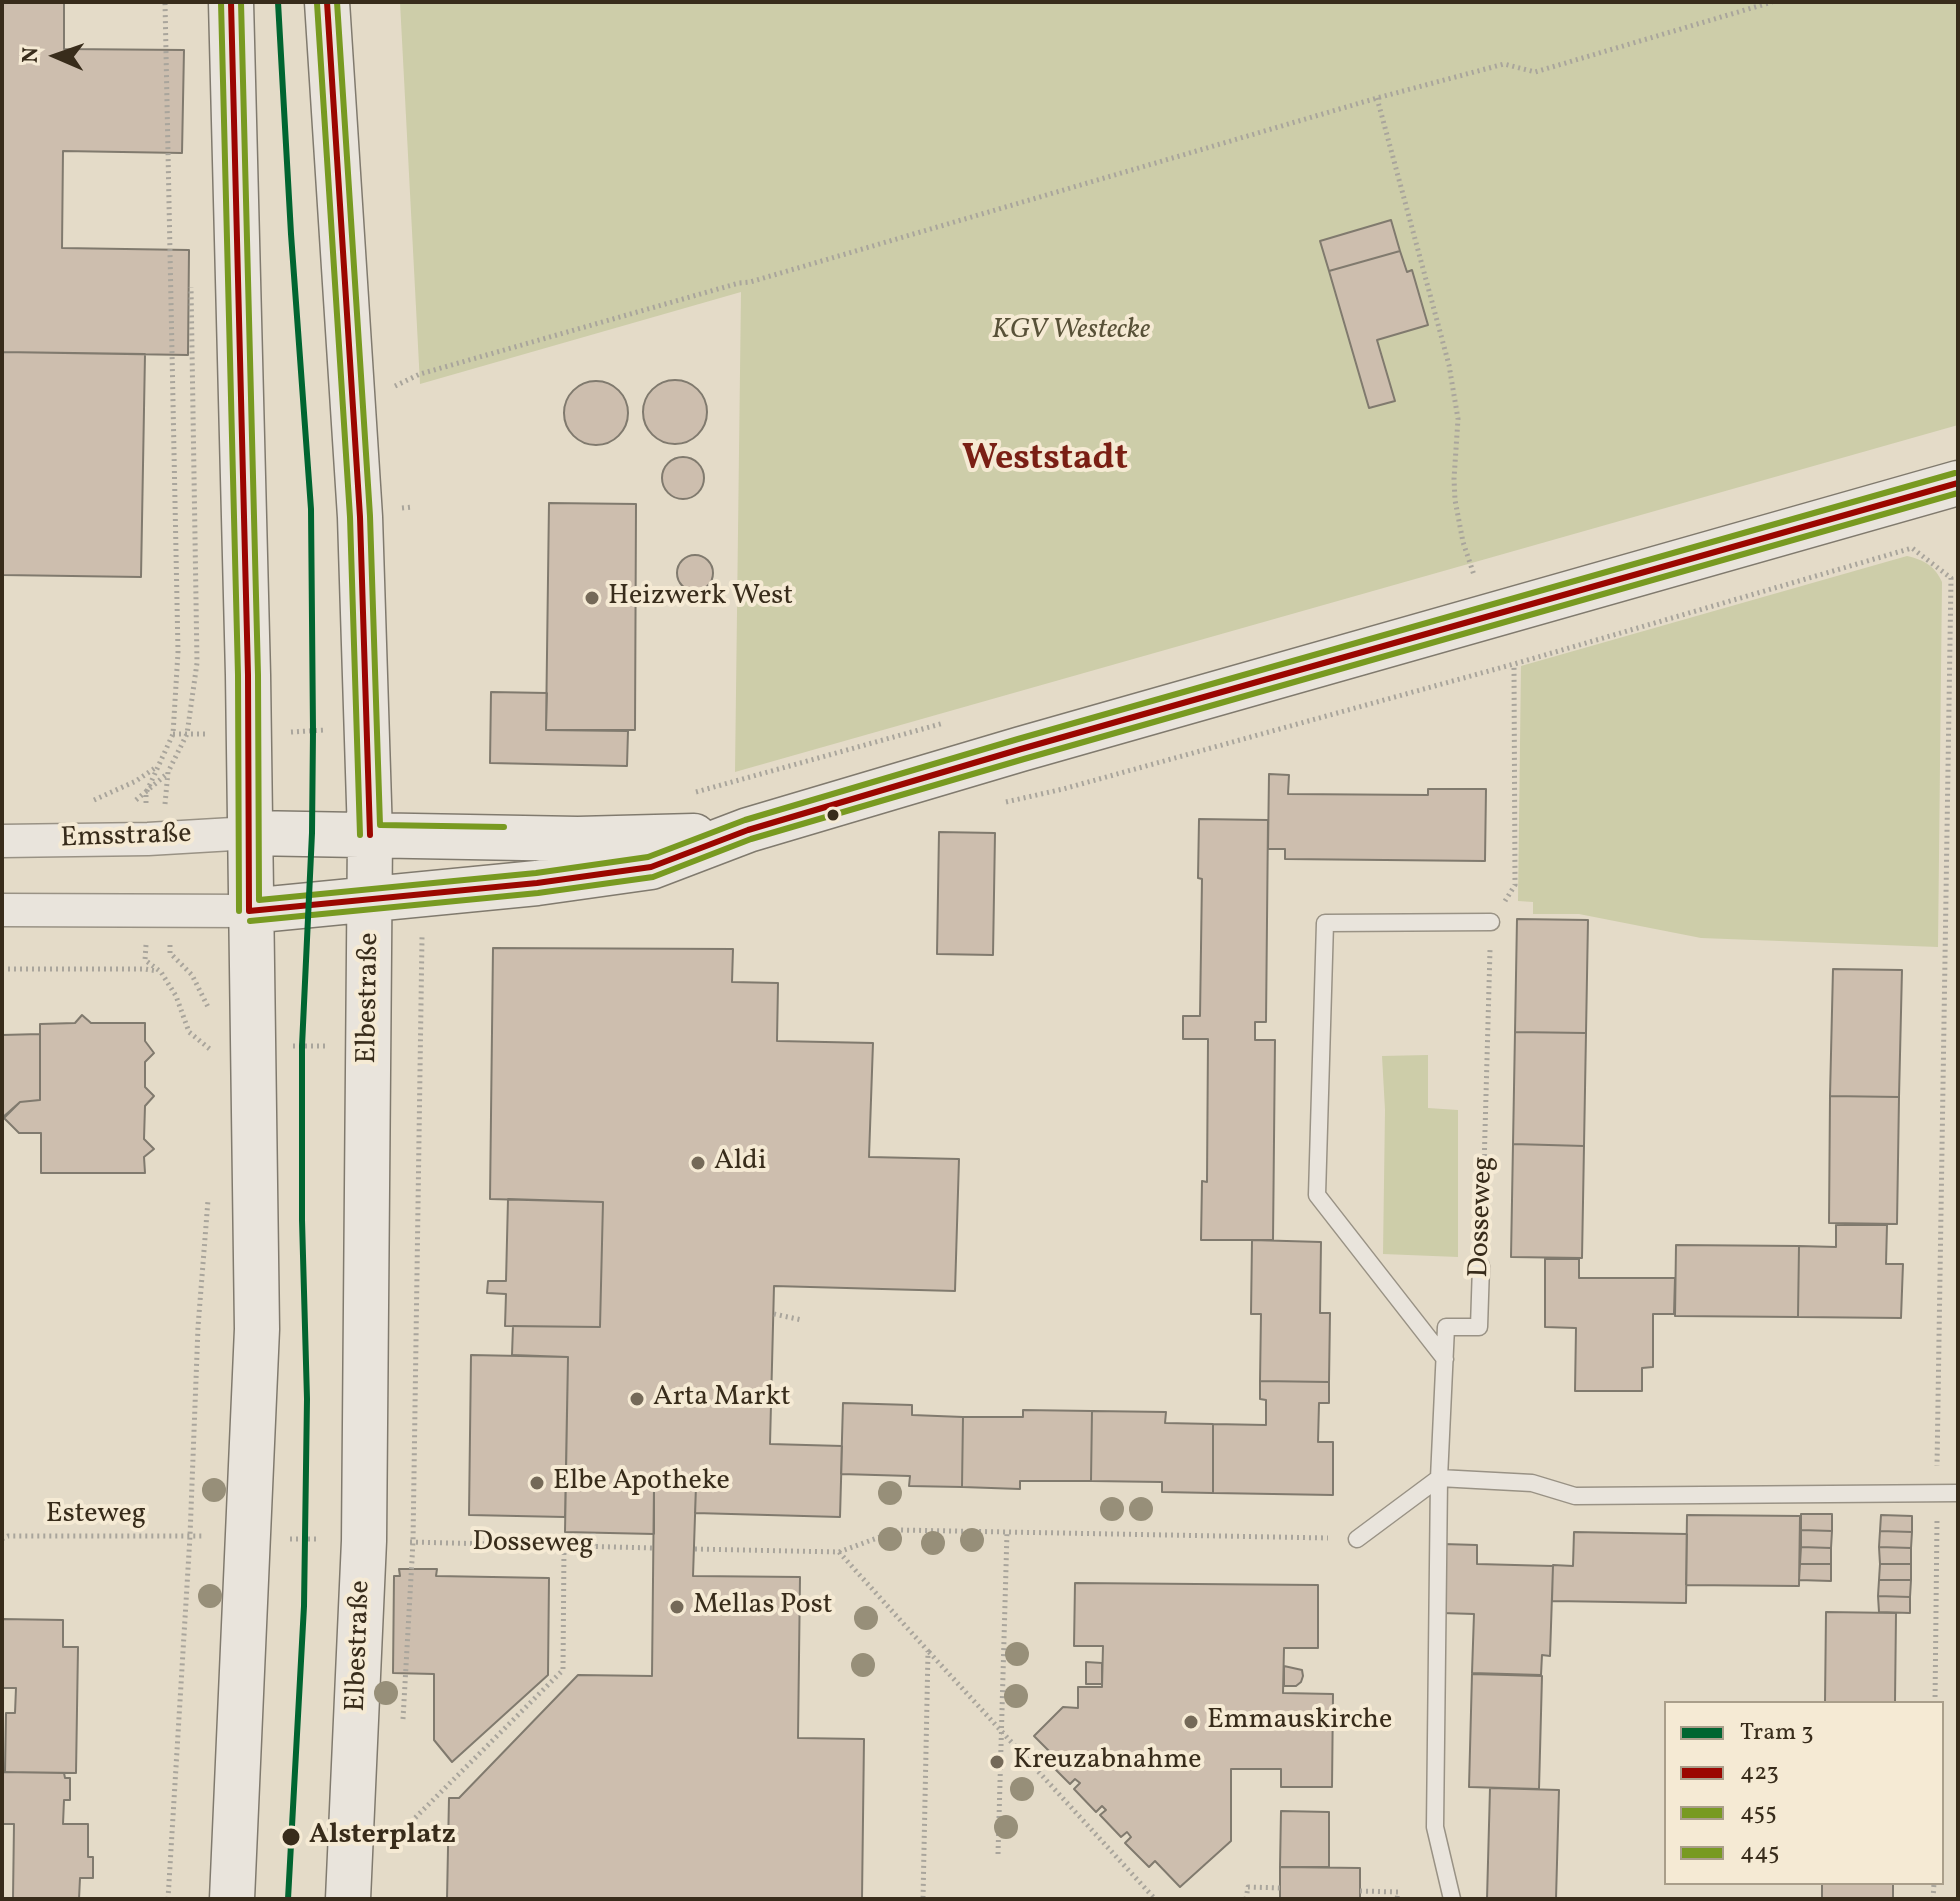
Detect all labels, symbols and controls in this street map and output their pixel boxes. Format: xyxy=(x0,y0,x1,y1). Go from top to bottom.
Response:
north arrow xyxy=(16,16,96,96)
text: N xyxy=(16,47,47,64)
park label: KGV Westecke xyxy=(992,315,1150,349)
district label: Weststadt xyxy=(962,439,1128,483)
place label: Heizwerk West xyxy=(608,581,793,615)
marker: Heizwerk West xyxy=(583,589,601,607)
unlabelled marker xyxy=(825,807,841,823)
street label: Emsstraße xyxy=(60,819,192,857)
street label: Elbestraße xyxy=(352,932,388,1064)
place label: Aldi xyxy=(714,1146,766,1180)
marker: Aldi xyxy=(689,1154,707,1172)
street label: Dosseweg xyxy=(1464,1156,1502,1278)
place label: Arta Markt xyxy=(653,1382,791,1416)
marker: Arta Markt xyxy=(628,1390,646,1408)
place label: Elbe Apotheke xyxy=(553,1466,730,1500)
marker: Elbe Apotheke xyxy=(528,1474,546,1492)
street label: Esteweg xyxy=(46,1499,146,1533)
street label: Dosseweg xyxy=(472,1527,594,1563)
street label: Elbestraße xyxy=(341,1580,379,1712)
place label: Mellas Post xyxy=(693,1590,832,1624)
marker: Mellas Post xyxy=(668,1598,686,1616)
legend xyxy=(1664,1701,1944,1885)
place label: Emmauskirche xyxy=(1207,1705,1392,1739)
marker: Emmauskirche xyxy=(1182,1713,1200,1731)
text: Tram 3 xyxy=(1740,1716,1813,1750)
place label: Kreuzabnahme xyxy=(1013,1745,1201,1779)
marker: Kreuzabnahme xyxy=(988,1753,1006,1771)
text: 423 xyxy=(1740,1756,1779,1790)
text: 455 xyxy=(1740,1796,1777,1830)
place label: Alsterplatz xyxy=(309,1820,456,1854)
marker: Alsterplatz xyxy=(280,1826,302,1848)
text: 445 xyxy=(1740,1836,1779,1870)

